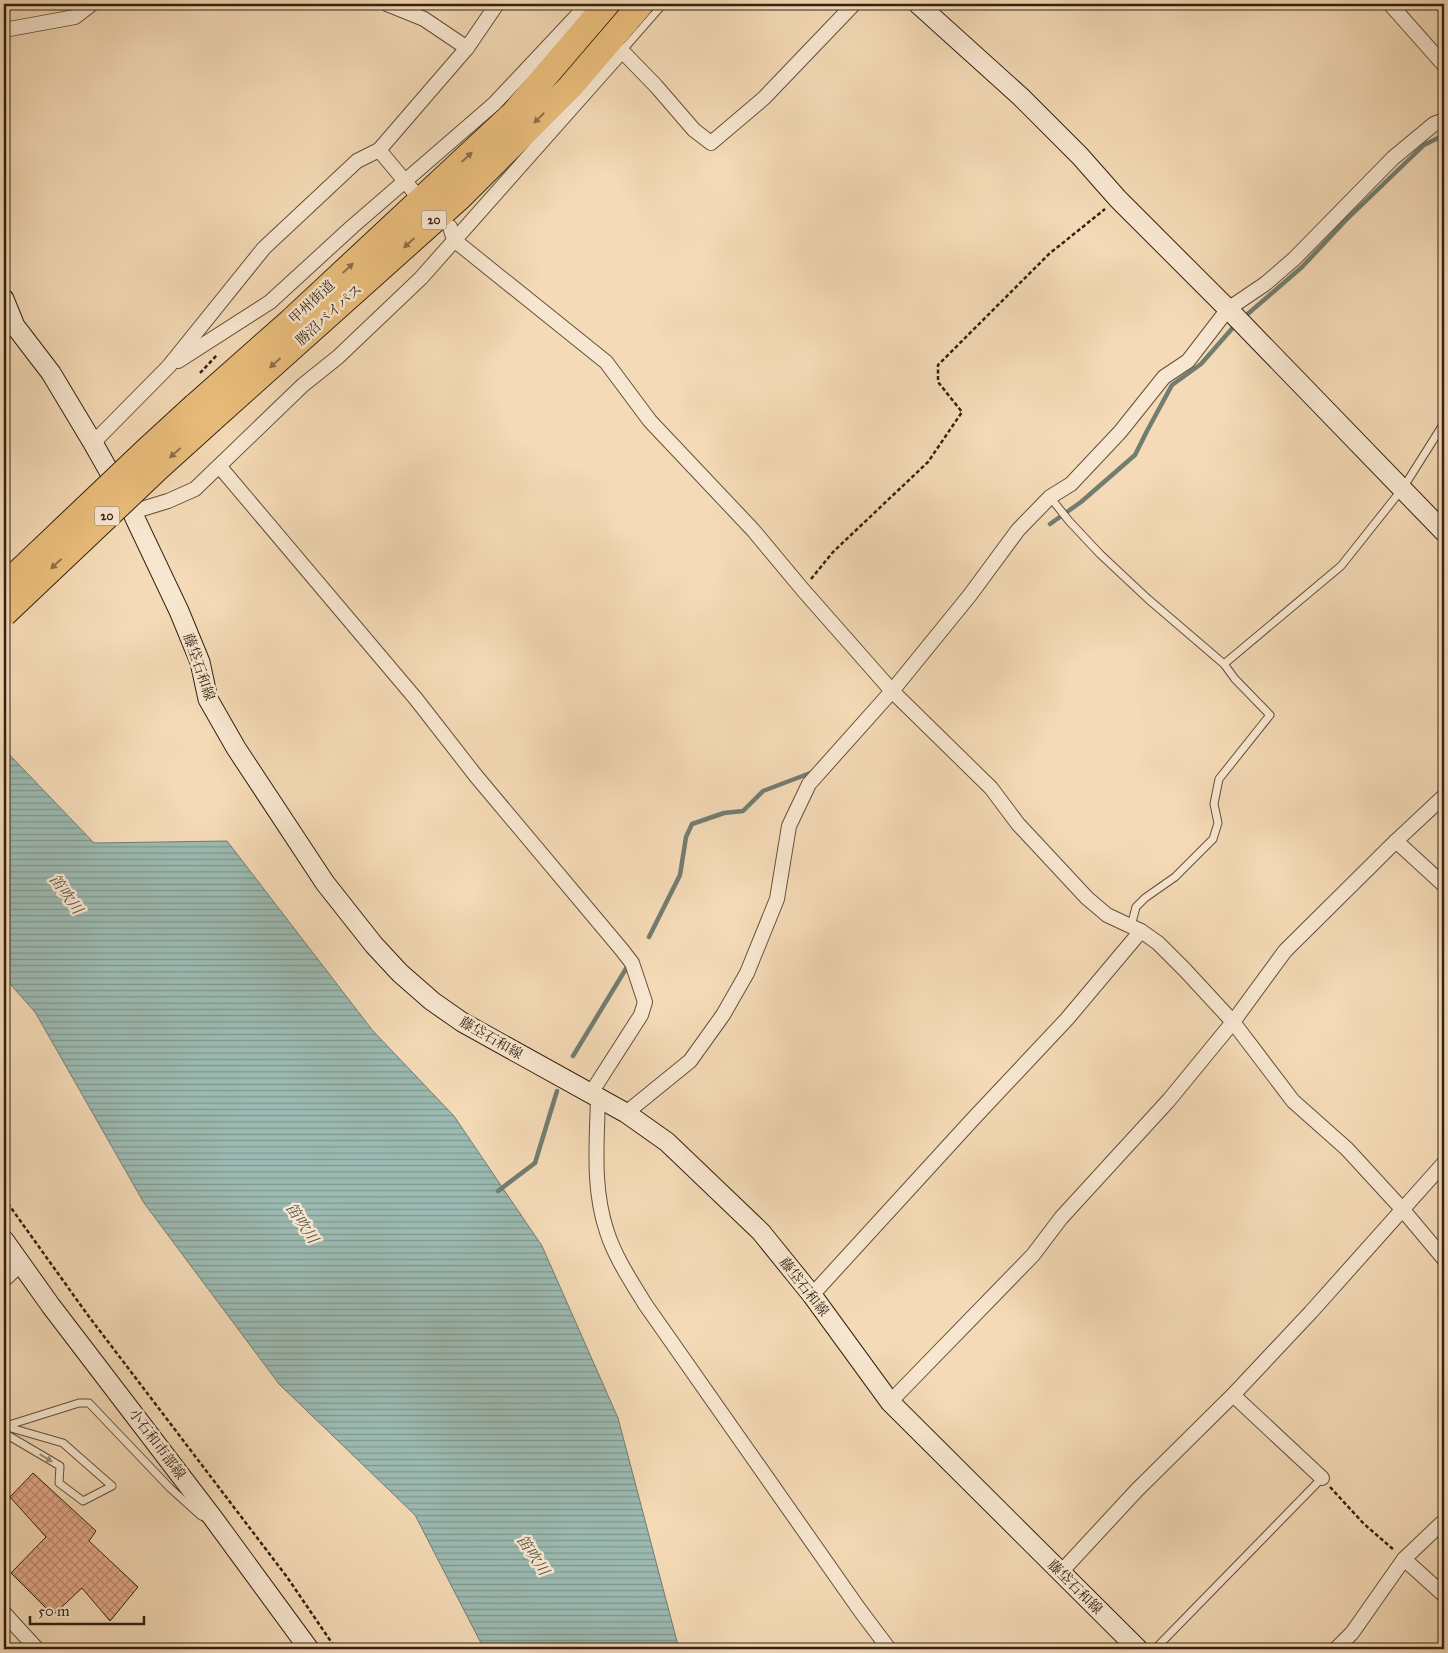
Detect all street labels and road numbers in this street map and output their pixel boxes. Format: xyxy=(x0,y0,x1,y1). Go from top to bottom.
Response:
road number: 20 xyxy=(422,210,446,230)
street label: 甲州街道 xyxy=(286,277,338,327)
street label: 勝沼バイパス xyxy=(292,281,366,349)
road number: 20 xyxy=(94,506,120,526)
street label: 藤垈石和線 xyxy=(180,631,218,703)
street label: 藤垈石和線 xyxy=(456,1013,526,1063)
street label: 藤垈石和線 xyxy=(776,1254,832,1320)
street label: 小石和市部線 xyxy=(125,1405,189,1483)
street label: 藤垈石和線 xyxy=(1044,1556,1106,1618)

